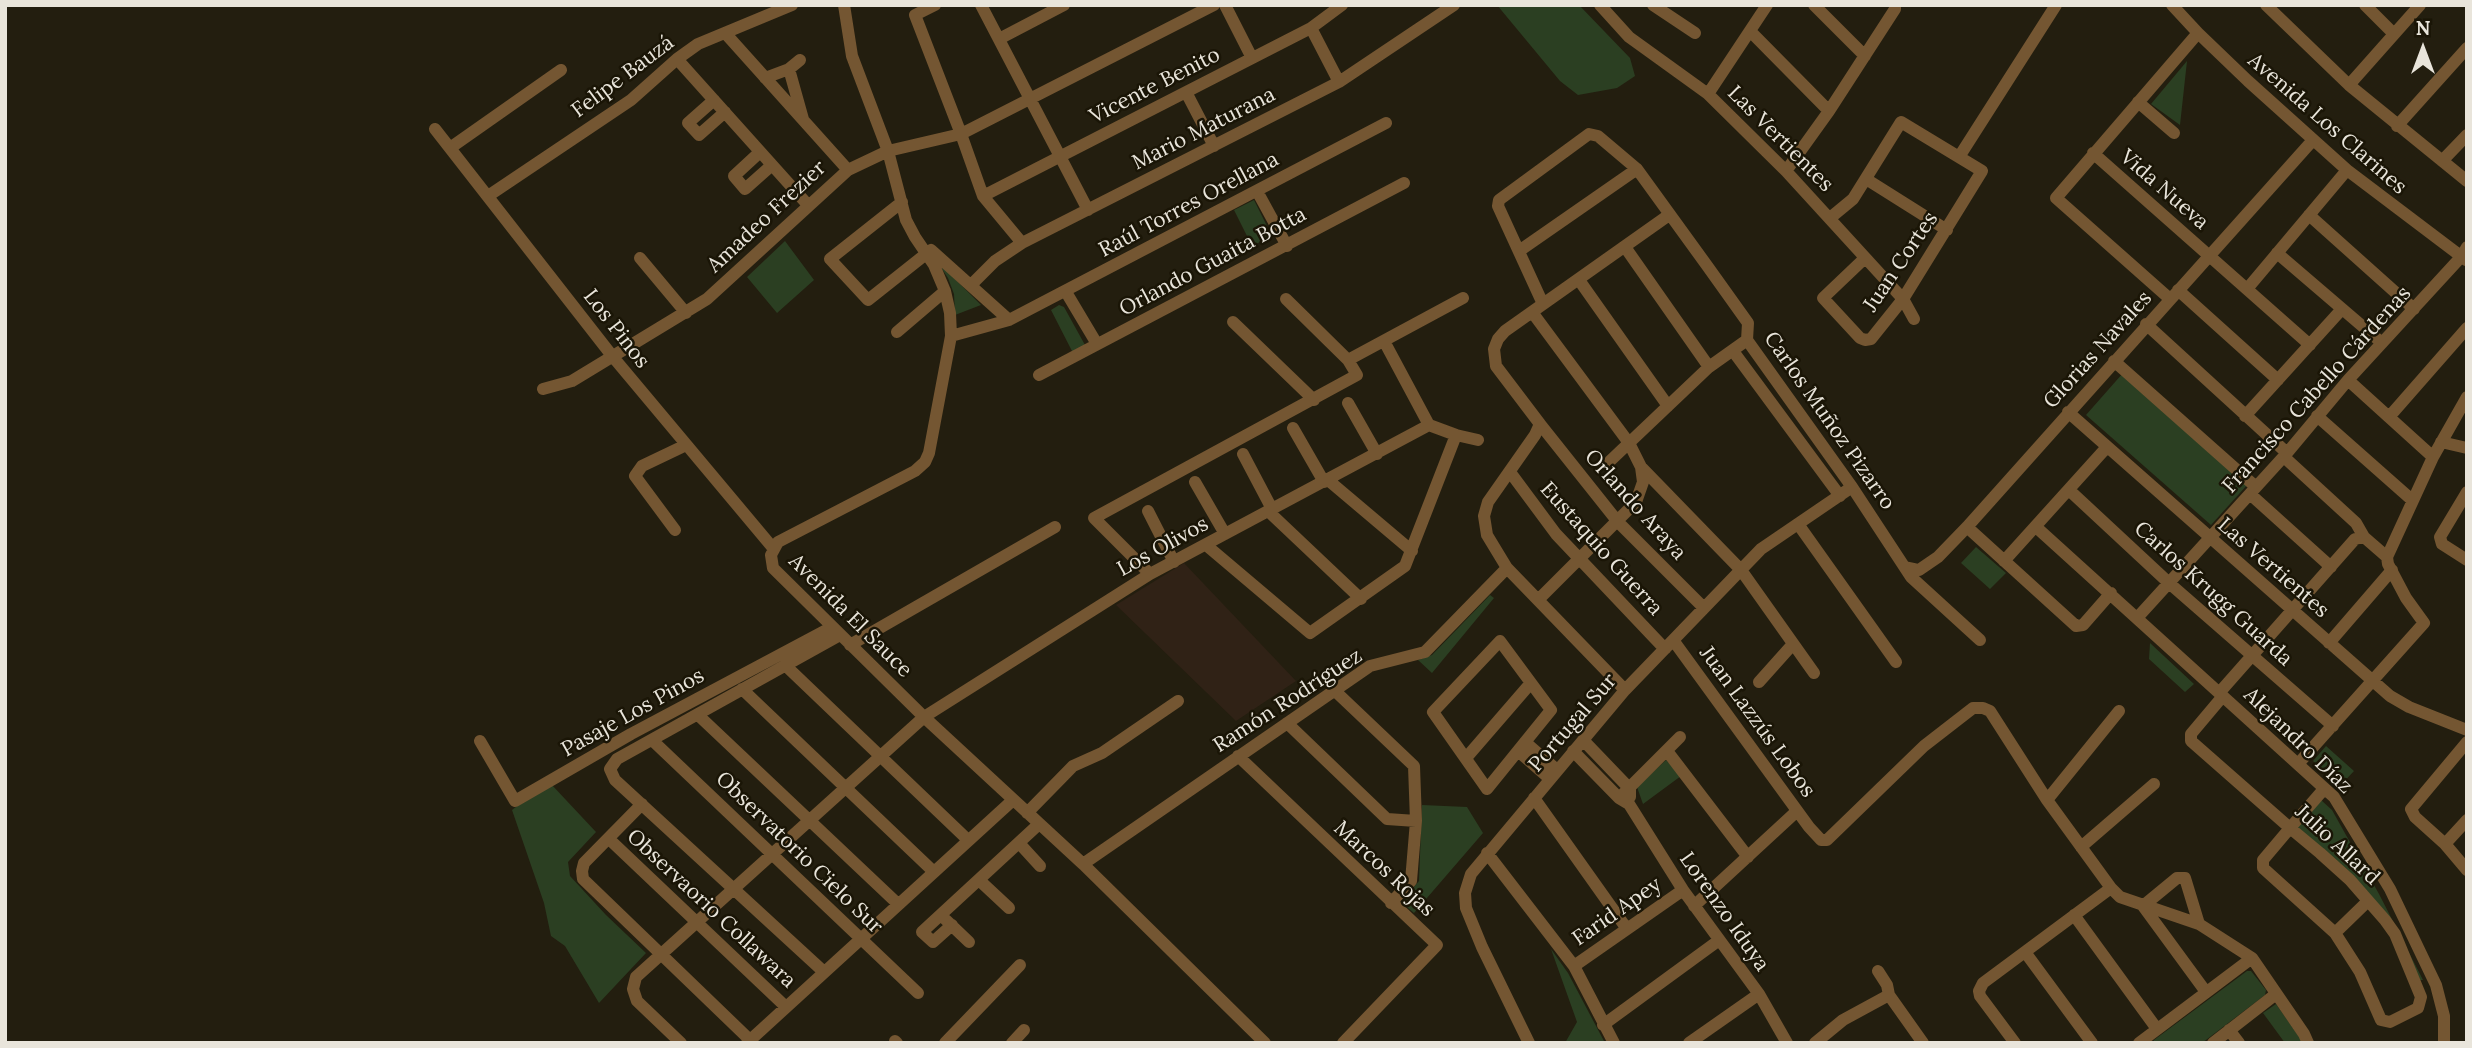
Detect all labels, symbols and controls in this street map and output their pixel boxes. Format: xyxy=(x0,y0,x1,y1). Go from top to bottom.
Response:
north arrow xyxy=(2388,14,2458,84)
text: N xyxy=(2416,16,2430,40)
street label: Felipe Bauzá xyxy=(567,30,679,124)
street label: Vicente Benito xyxy=(1085,42,1225,130)
street label: Avenida Los Clarines xyxy=(2243,48,2411,200)
street label: Las Vertientes xyxy=(1722,81,1838,197)
street label: Mario Maturana xyxy=(1128,82,1280,176)
street label: Vida Nueva xyxy=(2115,145,2213,235)
street label: Raúl Torres Orellana xyxy=(1095,147,1283,263)
street label: Amadeo Frezier xyxy=(702,156,832,278)
street label: Orlando Guaita Botta xyxy=(1115,202,1311,322)
street label: Juan Cortes xyxy=(1858,207,1944,317)
street label: Francisco Cabello Cárdenas xyxy=(2217,281,2417,499)
street label: Los Pinos xyxy=(577,285,655,373)
street label: Glorias Navales xyxy=(2039,286,2157,414)
street label: Carlos Muñoz Pizarro xyxy=(1758,327,1900,515)
street label: Orlando Araya xyxy=(1579,445,1691,565)
street label: Eustaquio Guerra xyxy=(1534,477,1668,621)
street label: Los Olivos xyxy=(1113,512,1213,582)
street label: Las Vertientes xyxy=(2212,513,2334,623)
street label: Carlos Krugg Guarda xyxy=(2129,516,2297,672)
street label: Avenida El Sauce xyxy=(783,549,917,683)
street label: Juan Lazzús Lobos xyxy=(1694,641,1820,803)
street label: Ramón Rodríguez xyxy=(1209,643,1367,759)
street label: Pasaje Los Pinos xyxy=(557,663,709,763)
street label: Portugal Sur xyxy=(1524,669,1622,777)
street label: Alejandro Díaz xyxy=(2238,683,2358,799)
street label: Observatorio Cielo Sur xyxy=(710,767,888,939)
street label: Julio Allard xyxy=(2289,799,2385,891)
street label: Marcos Rojas xyxy=(1328,816,1440,922)
street label: Observaorio Collawara xyxy=(621,824,801,994)
street label: Lorenzo Iduya xyxy=(1674,848,1774,976)
street label: Farid Apey xyxy=(1568,872,1666,952)

